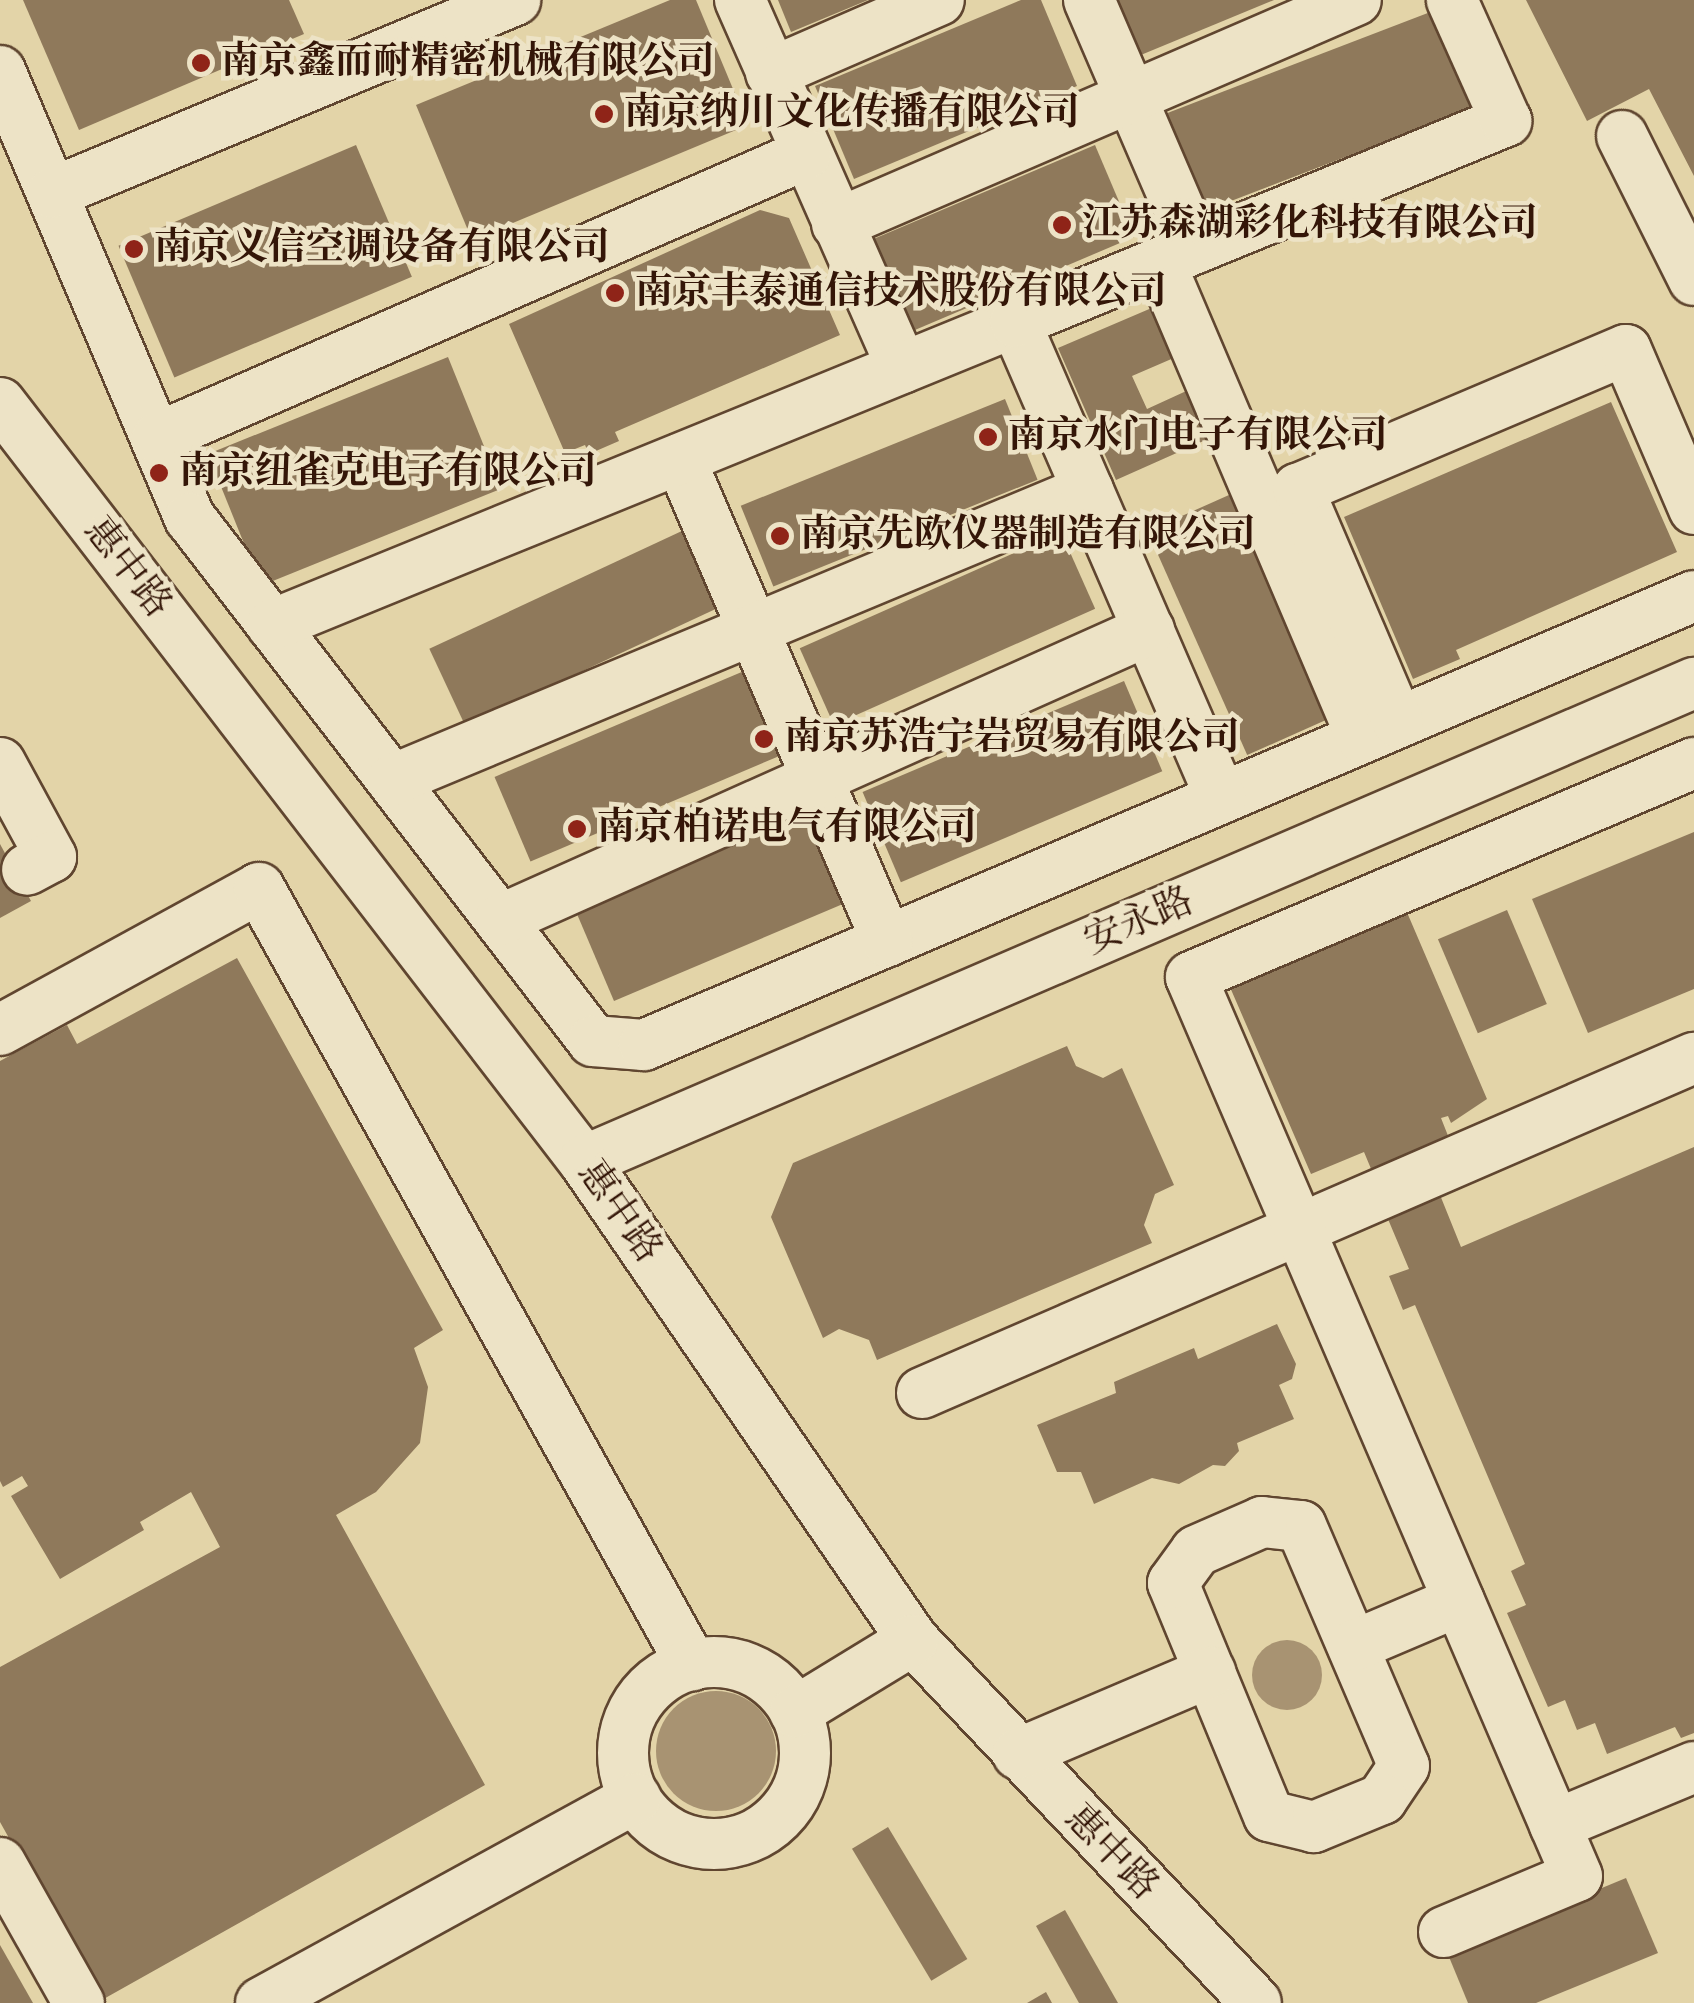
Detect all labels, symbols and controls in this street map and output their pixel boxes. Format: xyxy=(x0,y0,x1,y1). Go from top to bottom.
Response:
place label: 南京鑫而耐精密机械有限公司 xyxy=(221,40,715,86)
marker: 南京鑫而耐精密机械有限公司 xyxy=(190,52,212,74)
place label: 南京纳川文化传播有限公司 xyxy=(624,91,1080,137)
marker: 南京纳川文化传播有限公司 xyxy=(593,103,615,125)
place label: 江苏森湖彩化科技有限公司 xyxy=(1082,202,1538,248)
marker: 江苏森湖彩化科技有限公司 xyxy=(1051,214,1073,236)
place label: 南京义信空调设备有限公司 xyxy=(154,226,610,272)
marker: 南京义信空调设备有限公司 xyxy=(123,238,145,260)
place label: 南京丰泰通信技术股份有限公司 xyxy=(635,270,1167,316)
marker: 南京丰泰通信技术股份有限公司 xyxy=(604,282,626,304)
place label: 南京水门电子有限公司 xyxy=(1008,414,1388,460)
marker: 南京水门电子有限公司 xyxy=(977,426,999,448)
place label: 南京纽雀克电子有限公司 xyxy=(179,450,597,496)
marker: 南京纽雀克电子有限公司 xyxy=(148,462,170,484)
street label: 惠中路 xyxy=(74,509,180,627)
place label: 南京先欧仪器制造有限公司 xyxy=(800,513,1256,559)
marker: 南京先欧仪器制造有限公司 xyxy=(769,525,791,547)
place label: 南京苏浩宁岩贸易有限公司 xyxy=(784,716,1240,762)
marker: 南京苏浩宁岩贸易有限公司 xyxy=(753,728,775,750)
place label: 南京柏诺电气有限公司 xyxy=(597,806,977,852)
marker: 南京柏诺电气有限公司 xyxy=(566,818,588,840)
street label: 安永路 xyxy=(1078,879,1200,965)
street label: 惠中路 xyxy=(568,1152,670,1272)
street label: 惠中路 xyxy=(1055,1796,1167,1910)

